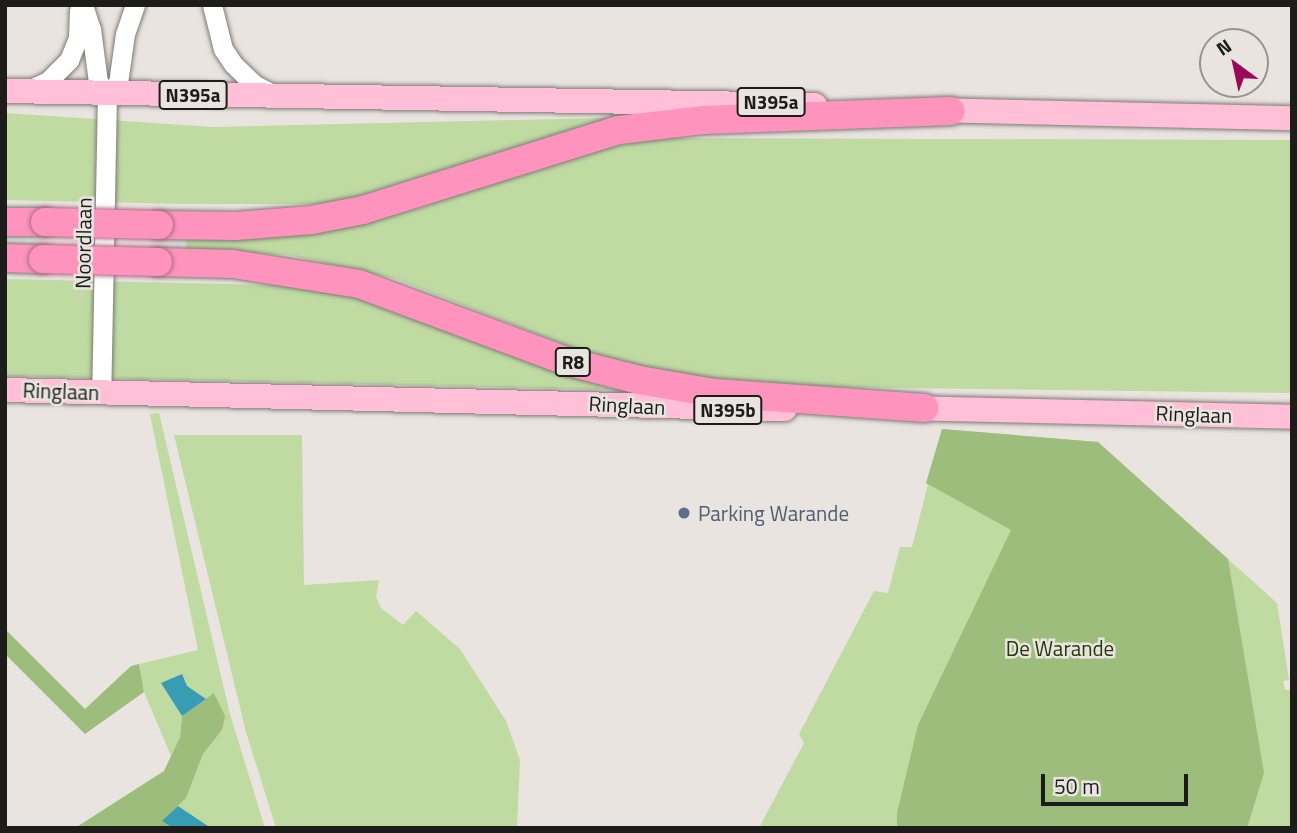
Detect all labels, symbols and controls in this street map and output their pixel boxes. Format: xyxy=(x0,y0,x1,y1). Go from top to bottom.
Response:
north arrow xyxy=(1199,28,1269,98)
text: N xyxy=(1210,31,1237,62)
road number: N395a xyxy=(158,80,228,110)
road number: N395a xyxy=(736,86,806,118)
street label: Noordlaan xyxy=(70,197,96,289)
road number: R8 xyxy=(554,346,592,378)
street label: Ringlaan xyxy=(22,377,100,405)
street label: Ringlaan xyxy=(588,390,666,420)
road number: N395b xyxy=(693,394,763,426)
street label: Ringlaan xyxy=(1155,400,1233,428)
place label: Parking Warande xyxy=(698,500,849,526)
marker: Parking Warande xyxy=(676,505,692,521)
park label: De Warande xyxy=(1006,635,1114,661)
scale bar xyxy=(1045,760,1192,804)
text: 50 m xyxy=(1054,770,1100,802)

